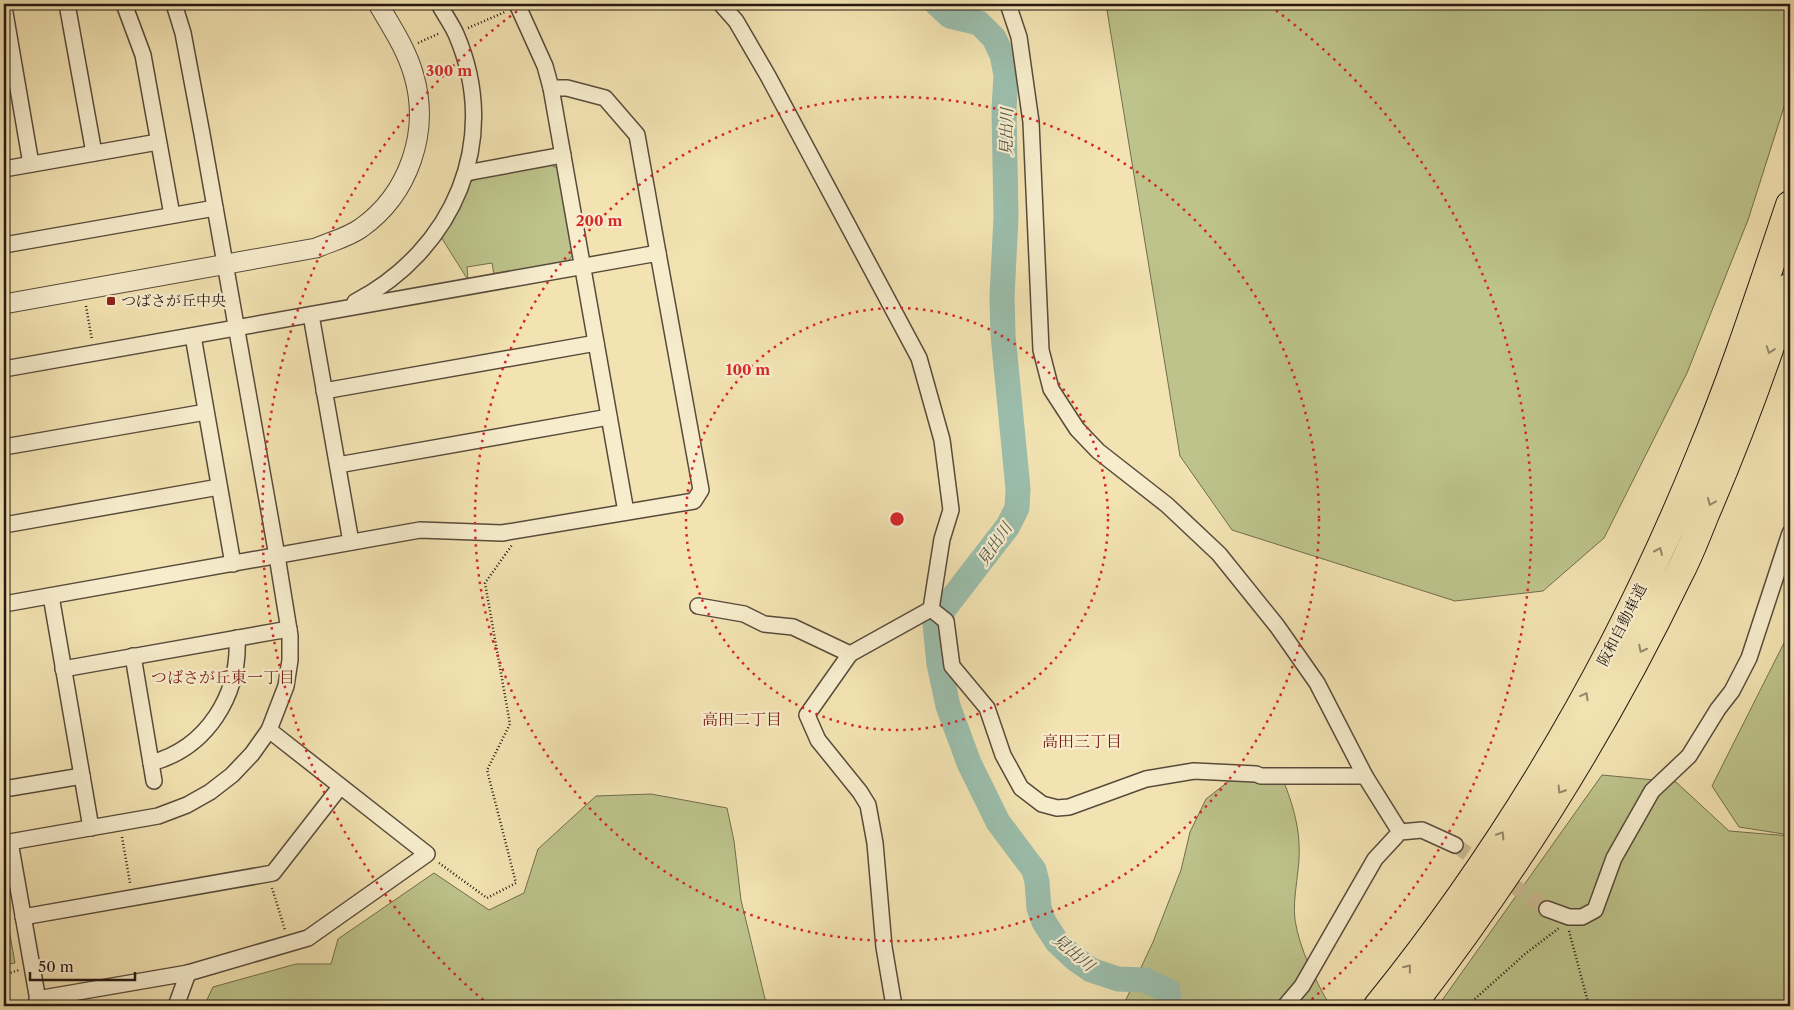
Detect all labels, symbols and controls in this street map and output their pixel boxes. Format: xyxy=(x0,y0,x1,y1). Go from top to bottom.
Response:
text: 300 m xyxy=(426,61,472,80)
water label: 見出川 xyxy=(996,106,1016,156)
text: 200 m xyxy=(576,211,622,230)
place label: つばさが丘中央 xyxy=(121,291,226,310)
marker: つばさが丘中央 xyxy=(105,295,117,307)
one-way arrow xyxy=(1766,345,1776,354)
text: 100 m xyxy=(726,360,770,379)
one-way arrow xyxy=(1706,497,1717,506)
centre of rings xyxy=(888,510,906,528)
water label: 見出川 xyxy=(972,517,1017,569)
one-way arrow xyxy=(1653,547,1664,556)
street label: 阪和自動車道 xyxy=(1593,580,1650,669)
one-way arrow xyxy=(1638,643,1648,652)
district label: つばさが丘東一丁目 xyxy=(151,667,295,687)
one-way arrow xyxy=(1579,692,1589,701)
district label: 高田二丁目 xyxy=(702,709,782,729)
district label: 高田三丁目 xyxy=(1042,731,1122,751)
one-way arrow xyxy=(1558,784,1568,793)
one-way arrow xyxy=(1495,831,1505,840)
water label: 見出川 xyxy=(1049,929,1100,976)
scale bar xyxy=(30,950,135,982)
text: 50 m xyxy=(38,957,74,976)
one-way arrow xyxy=(1403,965,1411,974)

